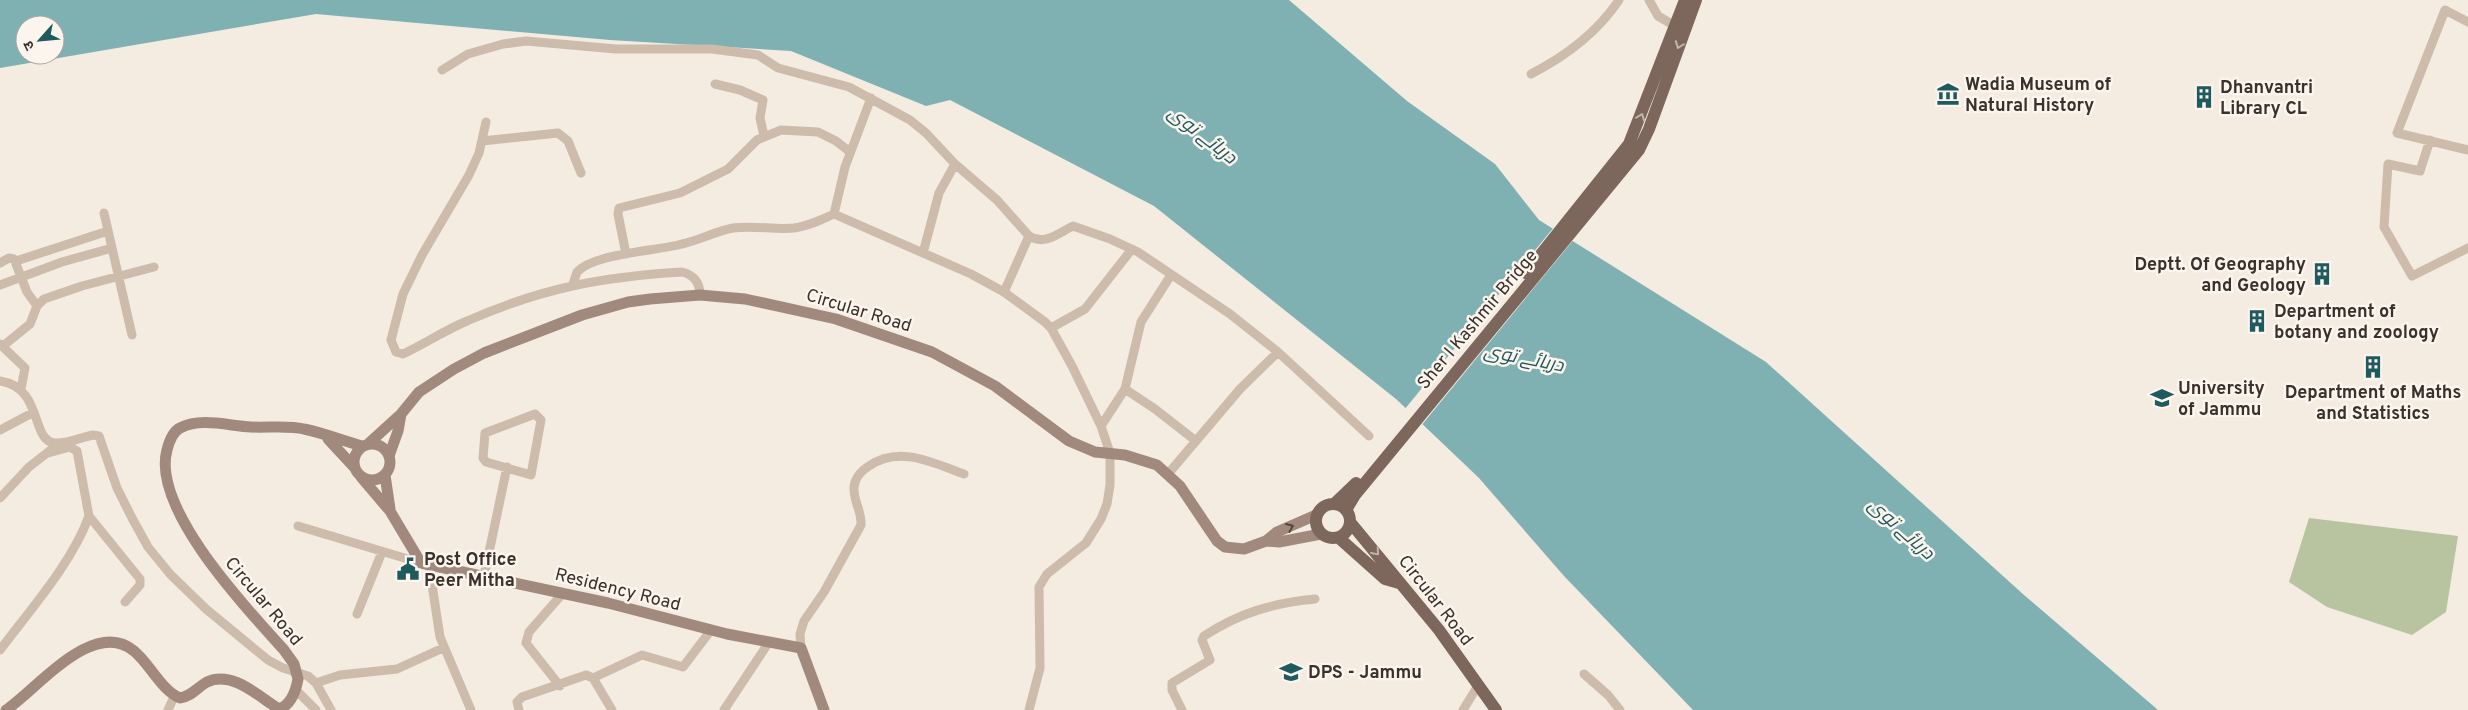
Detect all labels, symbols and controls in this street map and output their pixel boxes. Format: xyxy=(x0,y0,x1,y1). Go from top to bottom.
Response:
north arrow xyxy=(15,15,65,65)
text: उ xyxy=(20,37,39,53)
one-way arrow xyxy=(1675,41,1685,49)
place label: Wadia Museum of Natural History xyxy=(1965,74,2112,118)
place label: Dhanvantri Library CL xyxy=(2220,77,2313,121)
museum icon: Wadia Museum of Natural History xyxy=(1935,81,1961,107)
building icon: Dhanvantri Library CL xyxy=(2191,84,2217,110)
water label: دریائے توی xyxy=(1163,101,1242,170)
one-way arrow xyxy=(1635,113,1646,122)
street label: Sher I Kashmir Bridge xyxy=(1413,245,1543,395)
place label: Deptt. Of Geography and Geology xyxy=(2134,254,2306,298)
building icon: Deptt. Of Geography and Geology xyxy=(2309,261,2335,287)
street label: Circular Road xyxy=(803,284,914,338)
place label: Department of botany and zoology xyxy=(2274,301,2439,345)
building icon: Department of botany and zoology xyxy=(2244,308,2270,334)
water label: دریائے توی xyxy=(1482,339,1566,379)
building icon: Department of Maths and Statistics xyxy=(2360,354,2386,380)
place label: University of Jammu xyxy=(2178,378,2265,422)
place label: Department of Maths and Statistics xyxy=(2285,382,2461,426)
school or university icon: University of Jammu xyxy=(2149,385,2175,411)
water label: دریائے توی xyxy=(1863,494,1939,566)
one-way arrow xyxy=(1285,522,1294,533)
one-way arrow xyxy=(1370,546,1379,555)
place label: Post Office Peer Mitha xyxy=(424,549,517,593)
street label: Circular Road xyxy=(1392,551,1477,651)
street label: Circular Road xyxy=(219,553,307,651)
public building icon: Post Office Peer Mitha xyxy=(395,556,421,582)
street label: Residency Road xyxy=(552,564,683,617)
school or university icon: DPS - Jammu xyxy=(1278,659,1304,685)
place label: DPS - Jammu xyxy=(1308,662,1422,685)

